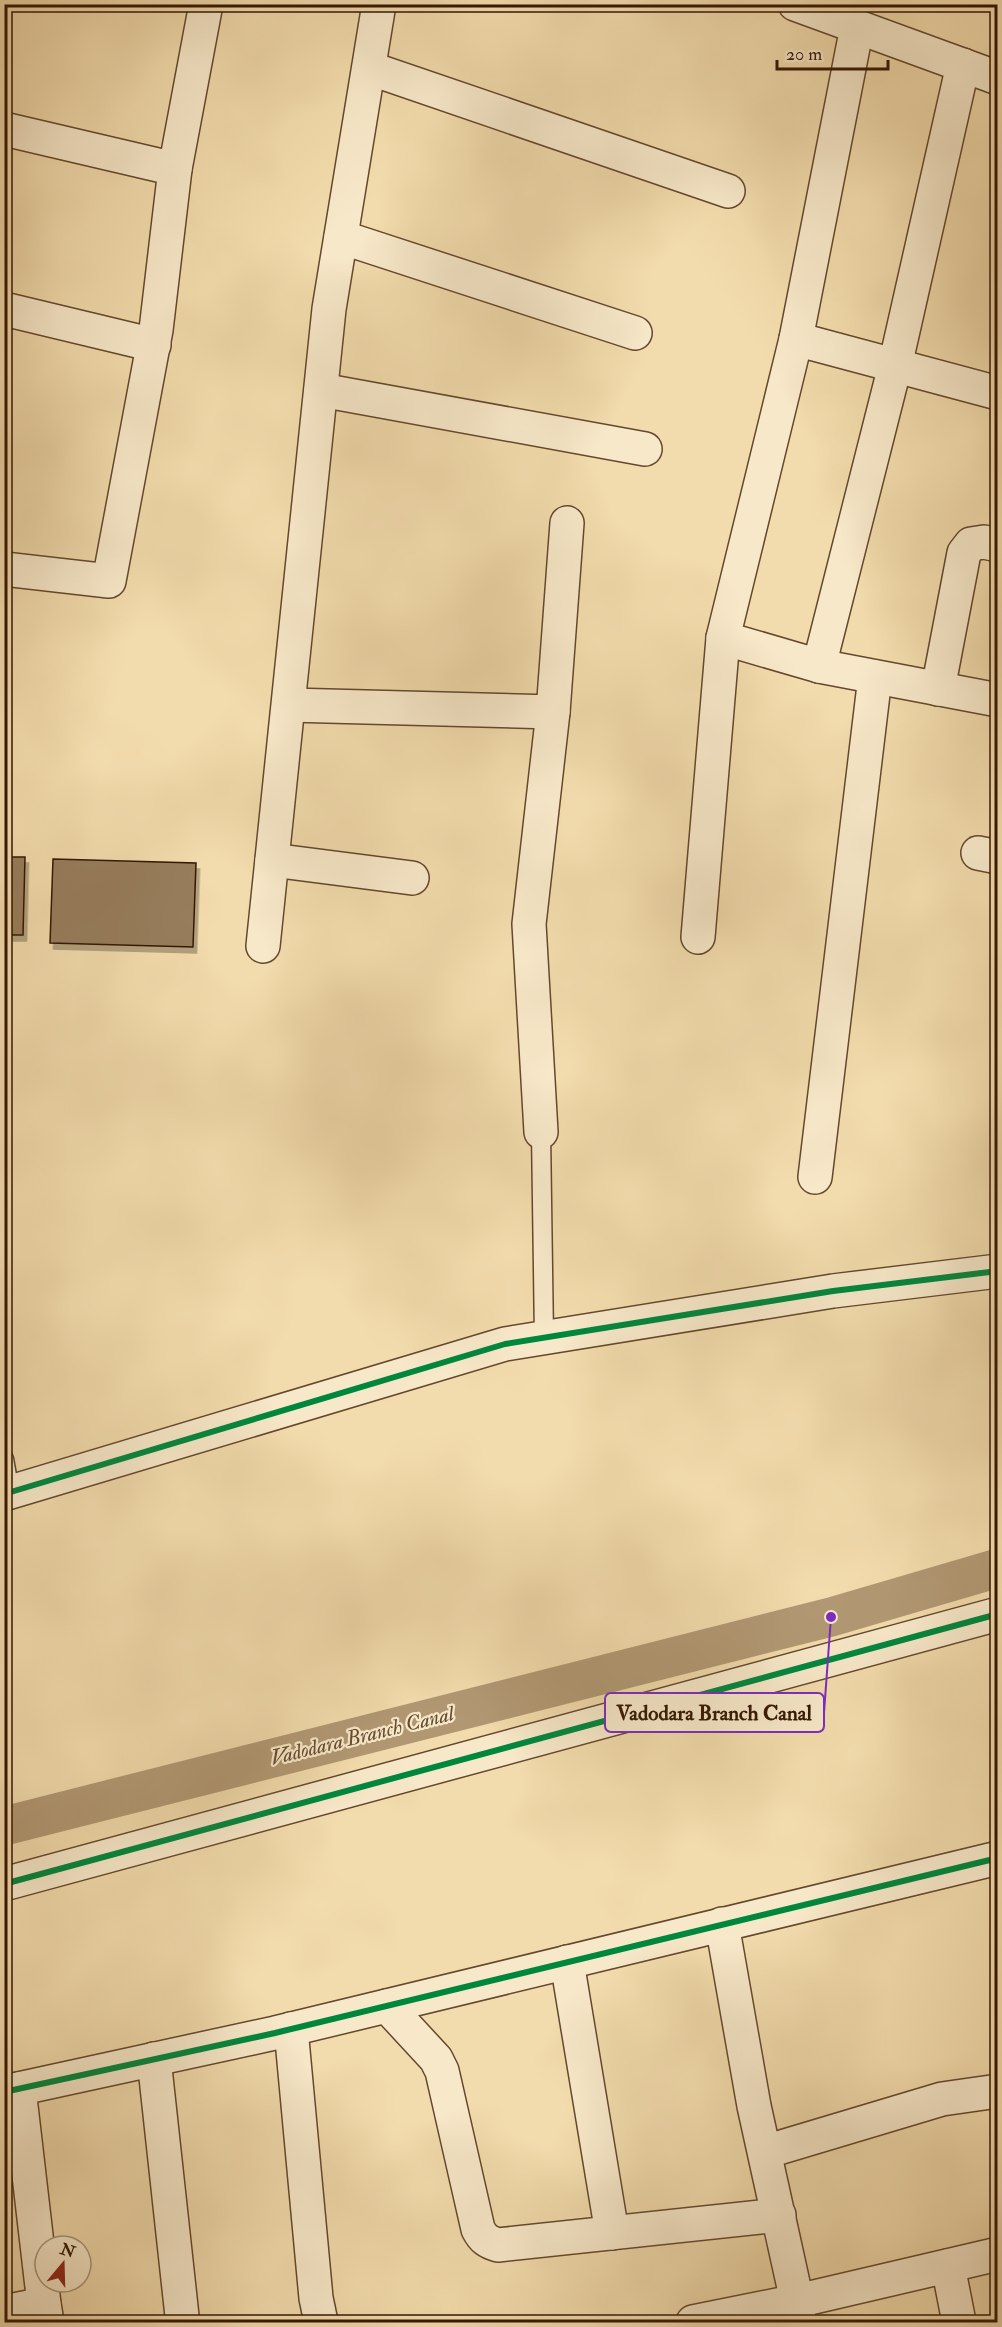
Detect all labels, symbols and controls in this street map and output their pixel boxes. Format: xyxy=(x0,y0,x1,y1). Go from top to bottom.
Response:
scale bar xyxy=(777,33,888,71)
text: 20 m xyxy=(786,43,822,66)
callout: Vadodara Branch Canal xyxy=(605,1693,824,1732)
water label: Vadodara Branch Canal xyxy=(268,1700,458,1772)
text: Vadodara Branch Canal xyxy=(615,1700,812,1727)
north arrow xyxy=(33,2234,93,2294)
text: N xyxy=(57,2239,78,2263)

